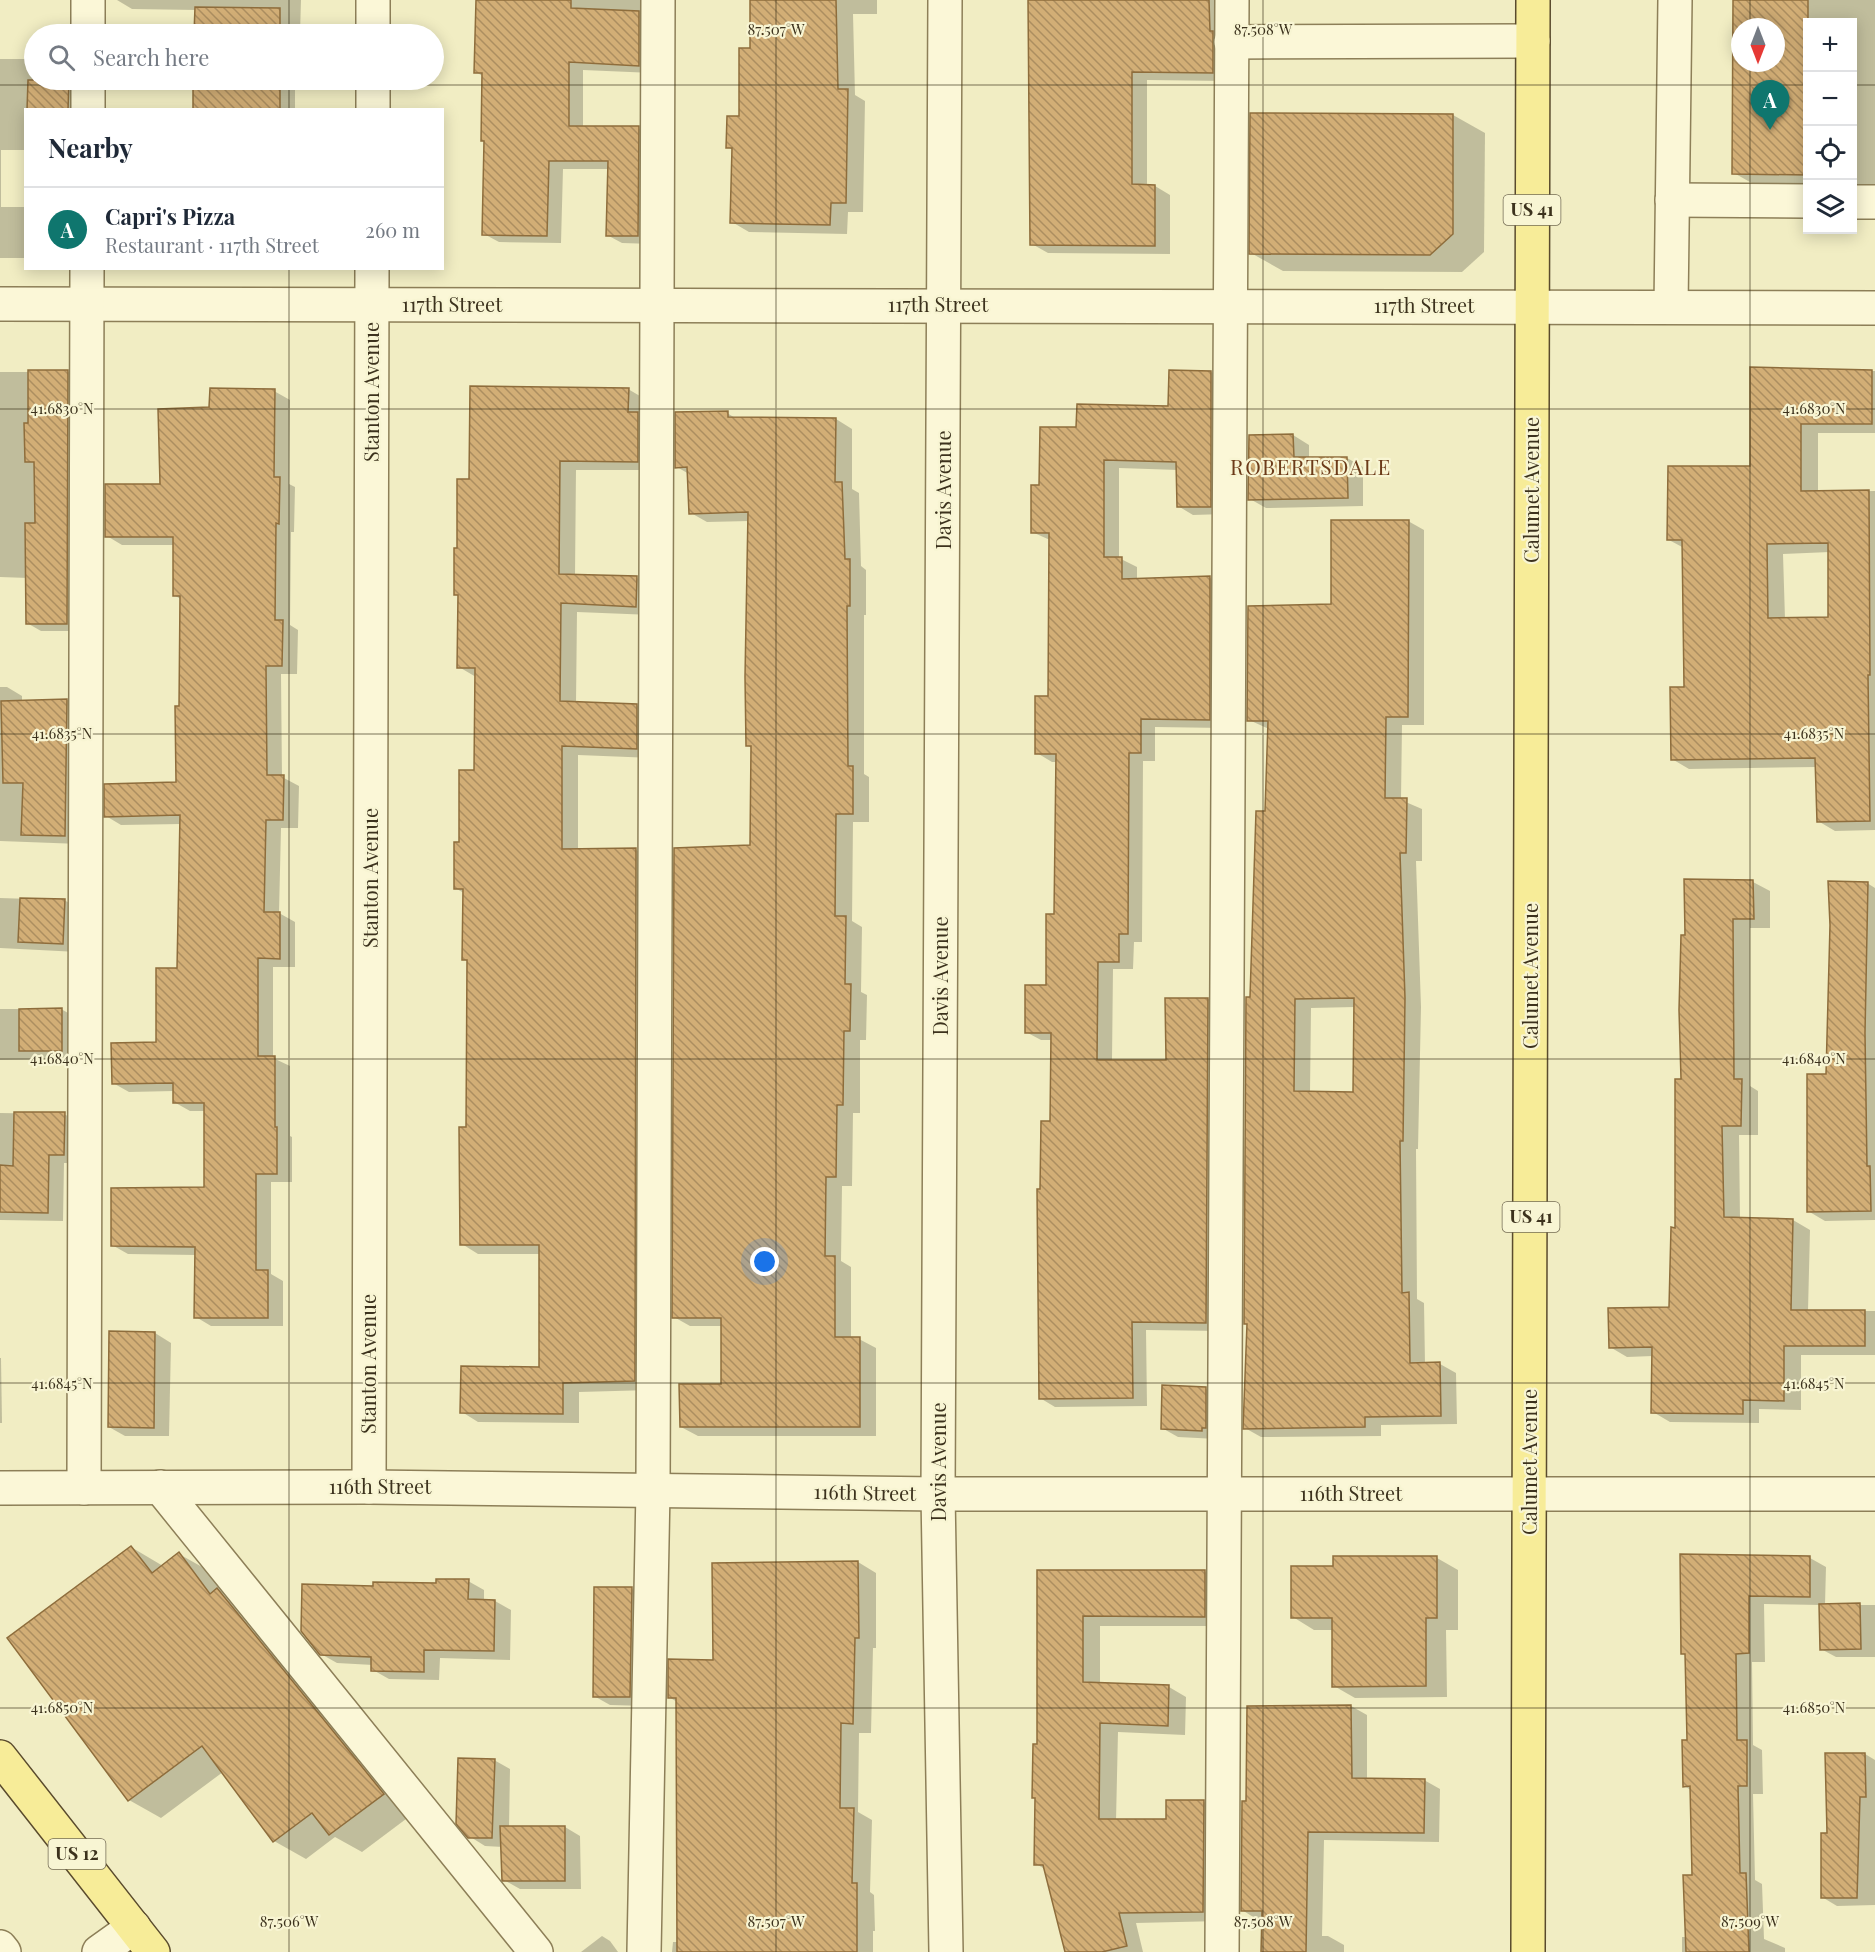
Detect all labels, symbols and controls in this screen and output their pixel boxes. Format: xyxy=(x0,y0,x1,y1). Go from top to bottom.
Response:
north arrow xyxy=(1731,18,1785,72)
map controls xyxy=(1803,18,1857,234)
button: + xyxy=(1803,18,1857,72)
text: 87.507°W xyxy=(747,19,805,39)
text: 87.508°W xyxy=(1234,19,1293,39)
search box xyxy=(24,24,444,90)
icon: search xyxy=(45,41,78,74)
text: Search here xyxy=(93,42,209,72)
button: − xyxy=(1803,72,1857,126)
pin: A xyxy=(1750,80,1790,130)
button: locate xyxy=(1803,126,1857,180)
text: Nearby xyxy=(48,130,133,165)
button: layers xyxy=(1803,180,1857,234)
road number: US 41 xyxy=(1504,195,1561,225)
text: Capri's Pizza xyxy=(105,201,235,231)
text: A xyxy=(61,216,74,243)
text: 260 m xyxy=(365,216,420,243)
text: Restaurant · 117th Street xyxy=(105,231,319,258)
street label: 117th Street xyxy=(402,290,503,317)
street label: 117th Street xyxy=(888,290,989,317)
street label: 117th Street xyxy=(1374,291,1475,318)
street label: Stanton Avenue xyxy=(357,322,384,462)
text: 41.6830°N xyxy=(30,398,94,418)
text: 41.6830°N xyxy=(1782,398,1846,418)
street label: Calumet Avenue xyxy=(1517,417,1544,563)
street label: Davis Avenue xyxy=(929,430,956,550)
district label: ROBERTSDALE xyxy=(1230,452,1392,480)
text: 41.6835°N xyxy=(32,723,93,743)
text: 41.6835°N xyxy=(1784,723,1845,743)
street label: Stanton Avenue xyxy=(356,808,383,948)
street label: Calumet Avenue xyxy=(1516,903,1543,1049)
street label: Davis Avenue xyxy=(926,916,953,1036)
text: 41.6840°N xyxy=(30,1048,94,1068)
text: 41.6840°N xyxy=(1782,1048,1846,1068)
road number: US 41 xyxy=(1502,1202,1559,1232)
your location xyxy=(750,1247,779,1276)
street label: Stanton Avenue xyxy=(354,1294,381,1434)
text: 41.6845°N xyxy=(31,1373,93,1393)
text: 41.6845°N xyxy=(1783,1373,1845,1393)
street label: Calumet Avenue xyxy=(1515,1389,1542,1535)
street label: Davis Avenue xyxy=(924,1402,951,1522)
street label: 116th Street xyxy=(329,1472,432,1499)
street label: 116th Street xyxy=(813,1477,917,1506)
street label: 116th Street xyxy=(1300,1479,1403,1506)
text: 41.6850°N xyxy=(31,1697,94,1717)
text: 41.6850°N xyxy=(1783,1697,1846,1717)
road number: US 12 xyxy=(48,1839,106,1869)
text: 87.506°W xyxy=(260,1911,319,1931)
text: 87.507°W xyxy=(747,1911,805,1931)
text: 87.508°W xyxy=(1234,1911,1293,1931)
text: 87.509°W xyxy=(1721,1911,1779,1931)

